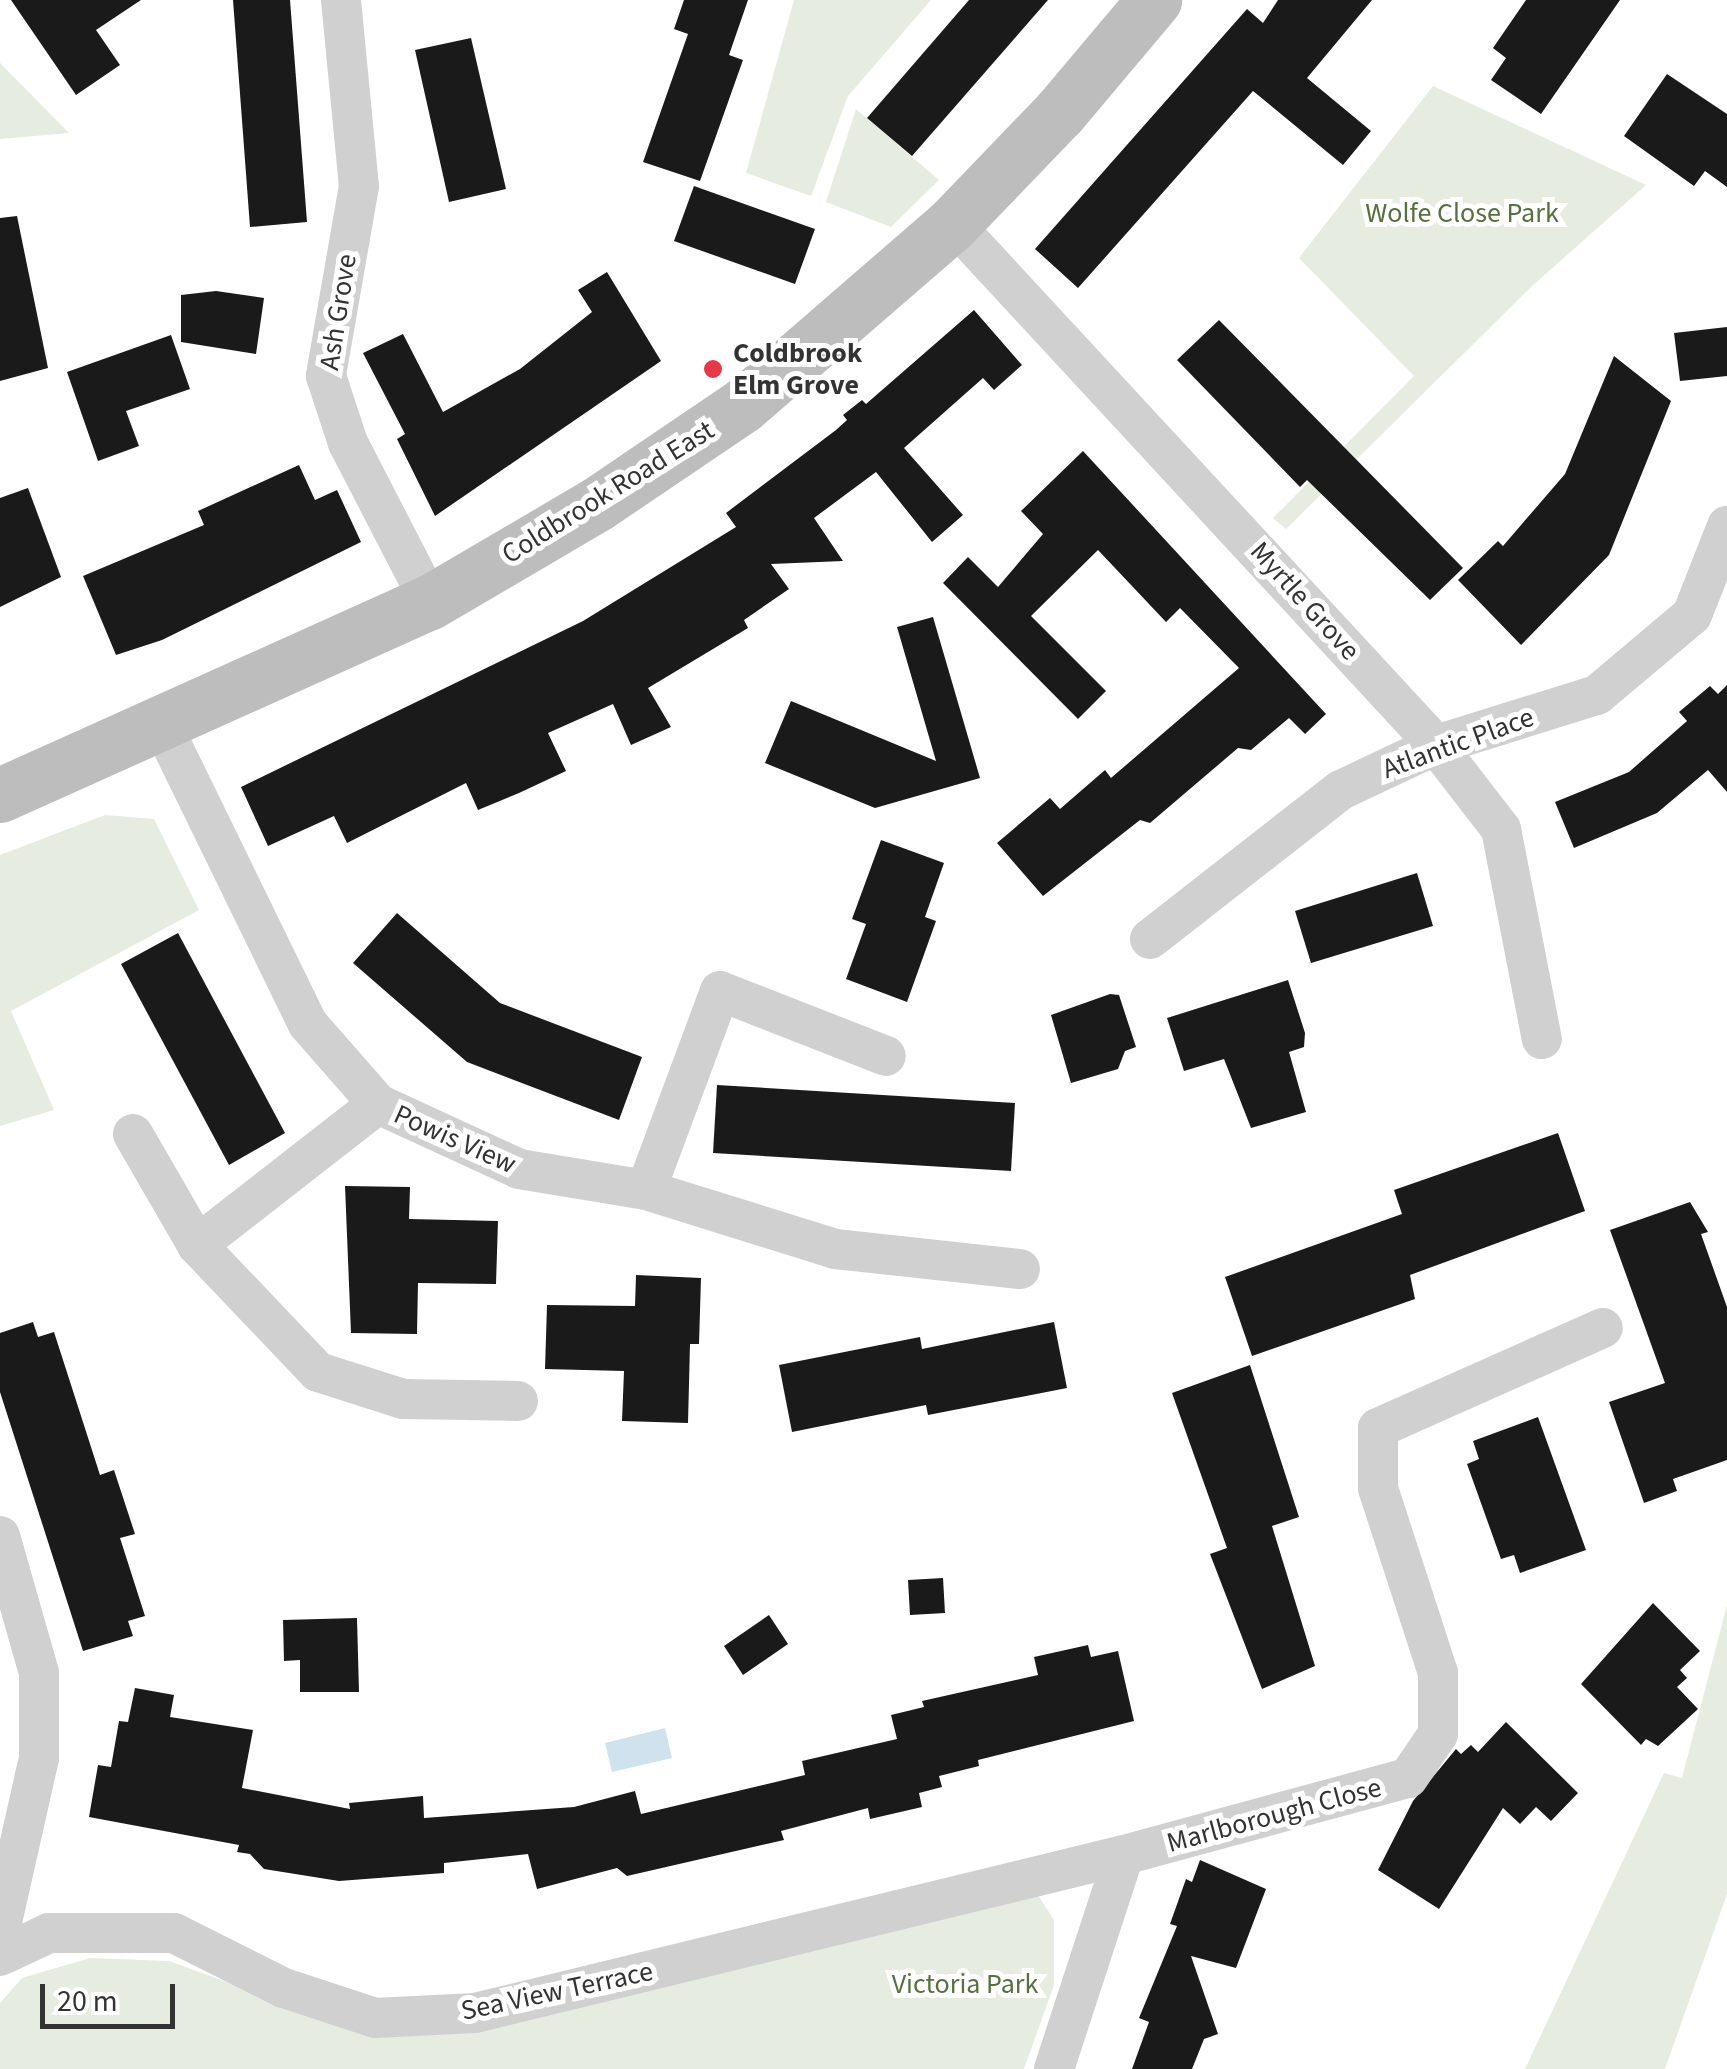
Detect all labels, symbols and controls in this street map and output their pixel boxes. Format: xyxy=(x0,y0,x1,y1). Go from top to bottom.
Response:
park label: Wolfe Close Park xyxy=(1365,196,1559,230)
street label: Ash Grove xyxy=(312,252,364,372)
place label: Coldbrook Elm Grove xyxy=(733,336,862,402)
marker: Coldbrook Elm Grove xyxy=(702,358,724,380)
street label: Coldbrook Road East xyxy=(496,413,720,571)
street label: Myrtle Grove xyxy=(1243,535,1367,667)
street label: Atlantic Place xyxy=(1378,700,1538,786)
street label: Powis View xyxy=(389,1097,521,1181)
street label: Marlborough Close xyxy=(1163,1770,1385,1860)
street label: Sea View Terrace xyxy=(458,1954,656,2028)
scale bar xyxy=(45,1964,180,2026)
park label: Victoria Park xyxy=(892,1967,1038,2001)
text: 20 m xyxy=(57,1980,118,2023)

